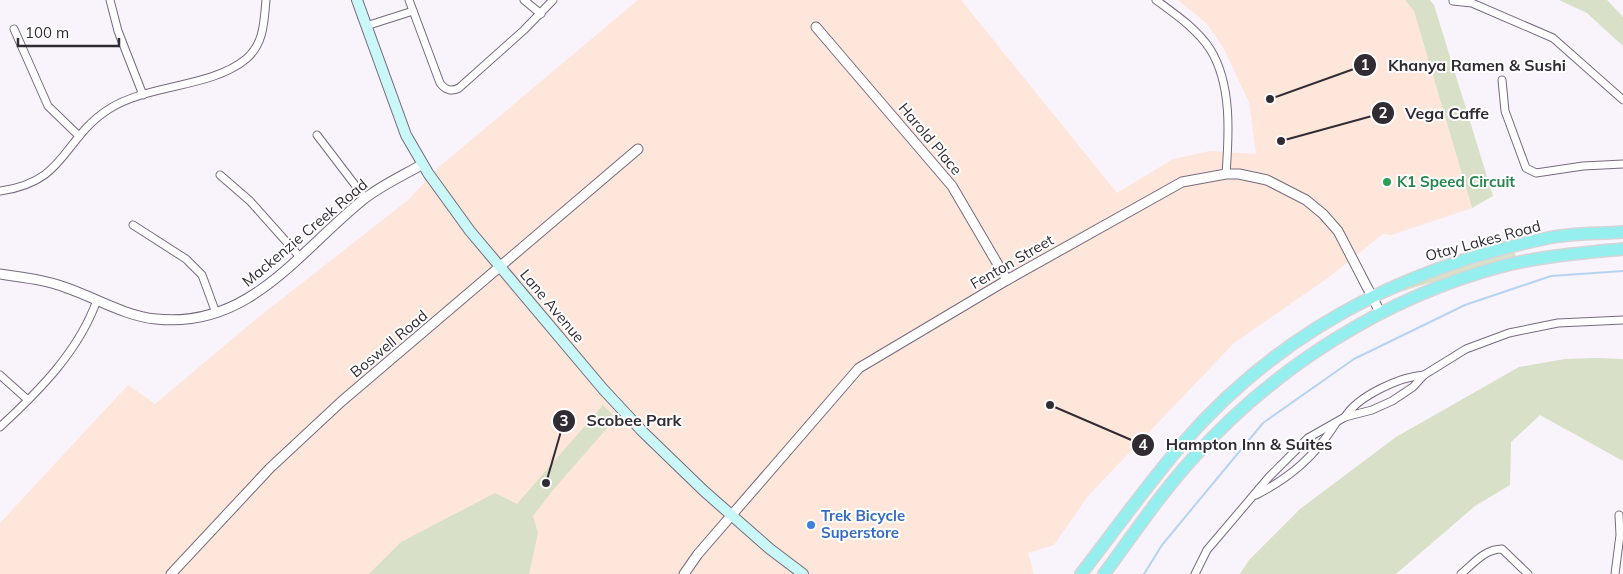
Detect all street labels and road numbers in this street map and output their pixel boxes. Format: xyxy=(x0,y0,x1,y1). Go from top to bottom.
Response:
street label: Harold Place xyxy=(895,99,966,179)
street label: Mackenzie Creek Road xyxy=(238,175,371,291)
street label: Otay Lakes Road xyxy=(1423,216,1543,265)
street label: Fenton Street xyxy=(967,230,1057,293)
street label: Lane Avenue xyxy=(516,265,589,346)
street label: Boswell Road xyxy=(346,306,431,381)

